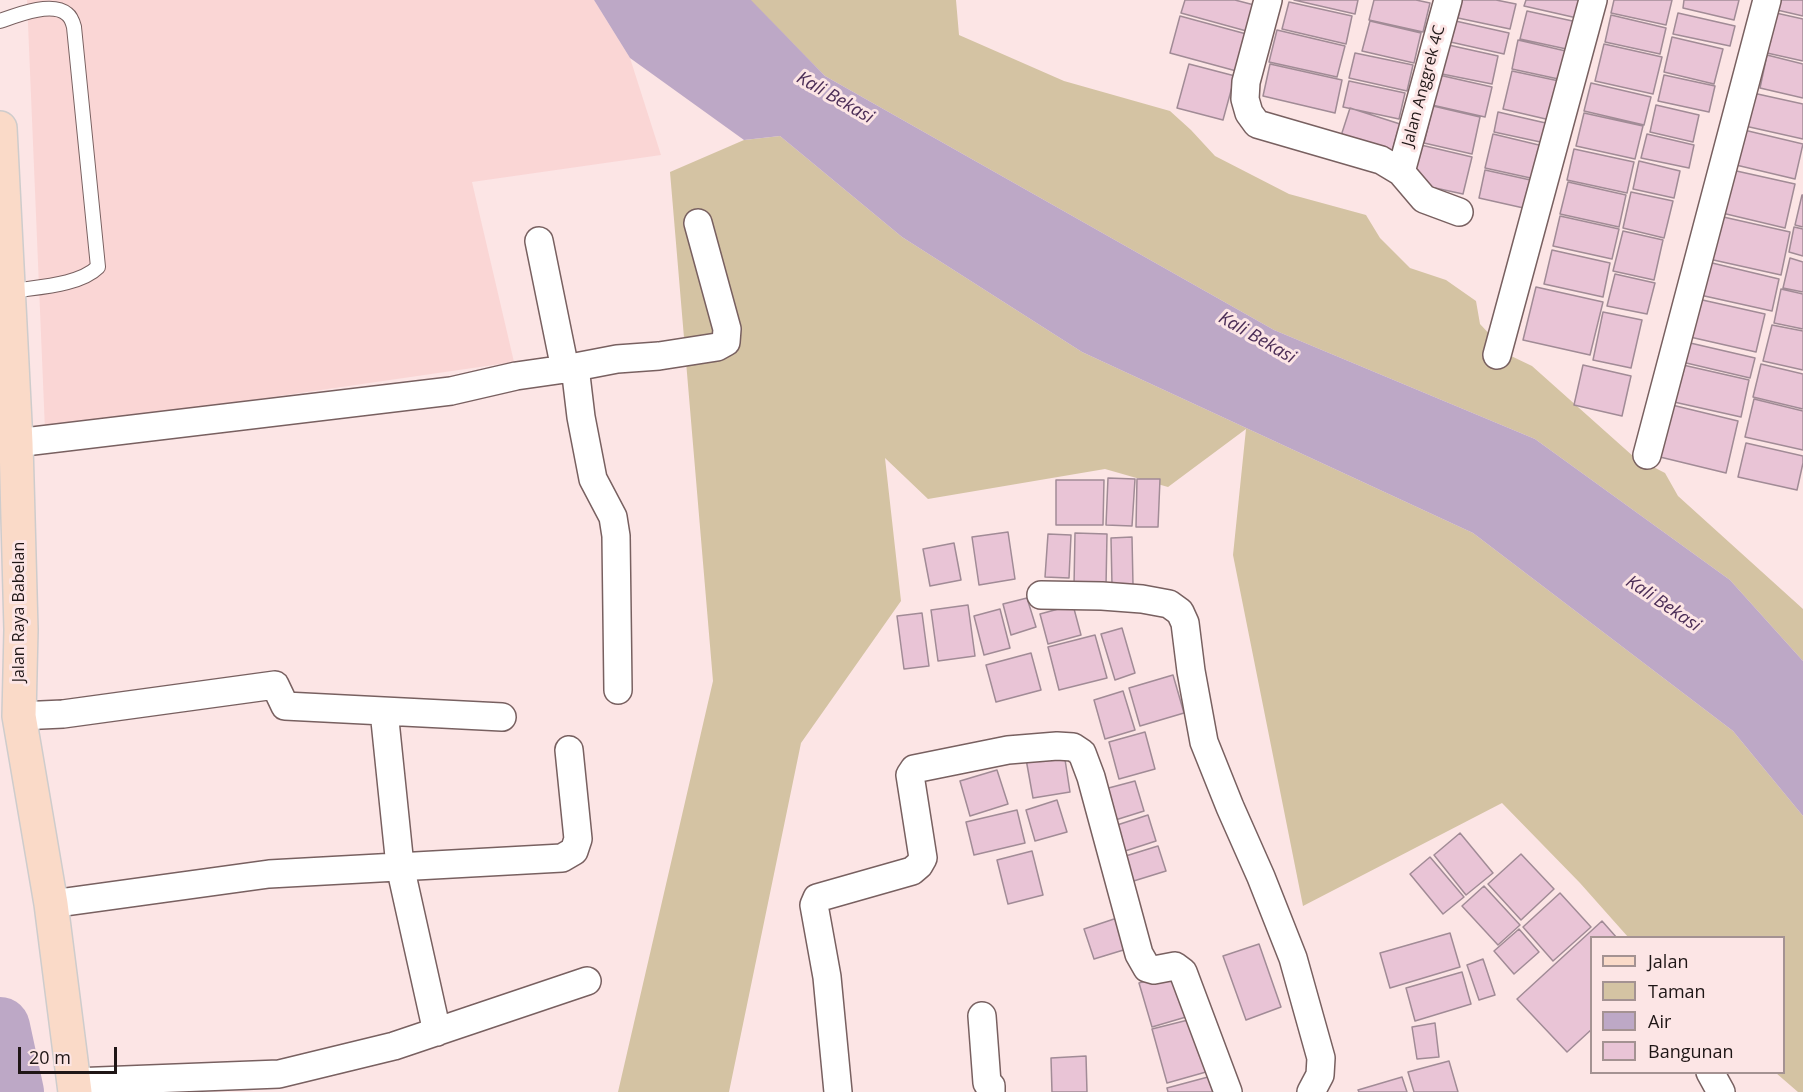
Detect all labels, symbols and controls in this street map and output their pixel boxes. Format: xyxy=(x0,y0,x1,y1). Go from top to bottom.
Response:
street label: Jalan Anggrek 4C xyxy=(1399,23,1449,149)
water label: Kali Bekasi xyxy=(793,67,877,129)
water label: Kali Bekasi xyxy=(1215,307,1299,369)
street label: Jalan Raya Babelan xyxy=(9,542,29,682)
water label: Kali Bekasi xyxy=(1622,571,1704,637)
legend xyxy=(1590,936,1785,1074)
text: Jalan xyxy=(1648,949,1688,973)
text: Taman xyxy=(1648,979,1706,1003)
text: Air xyxy=(1648,1009,1671,1033)
scale bar xyxy=(21,1035,120,1073)
text: Bangunan xyxy=(1648,1039,1734,1063)
text: 20 m xyxy=(29,1045,71,1069)

